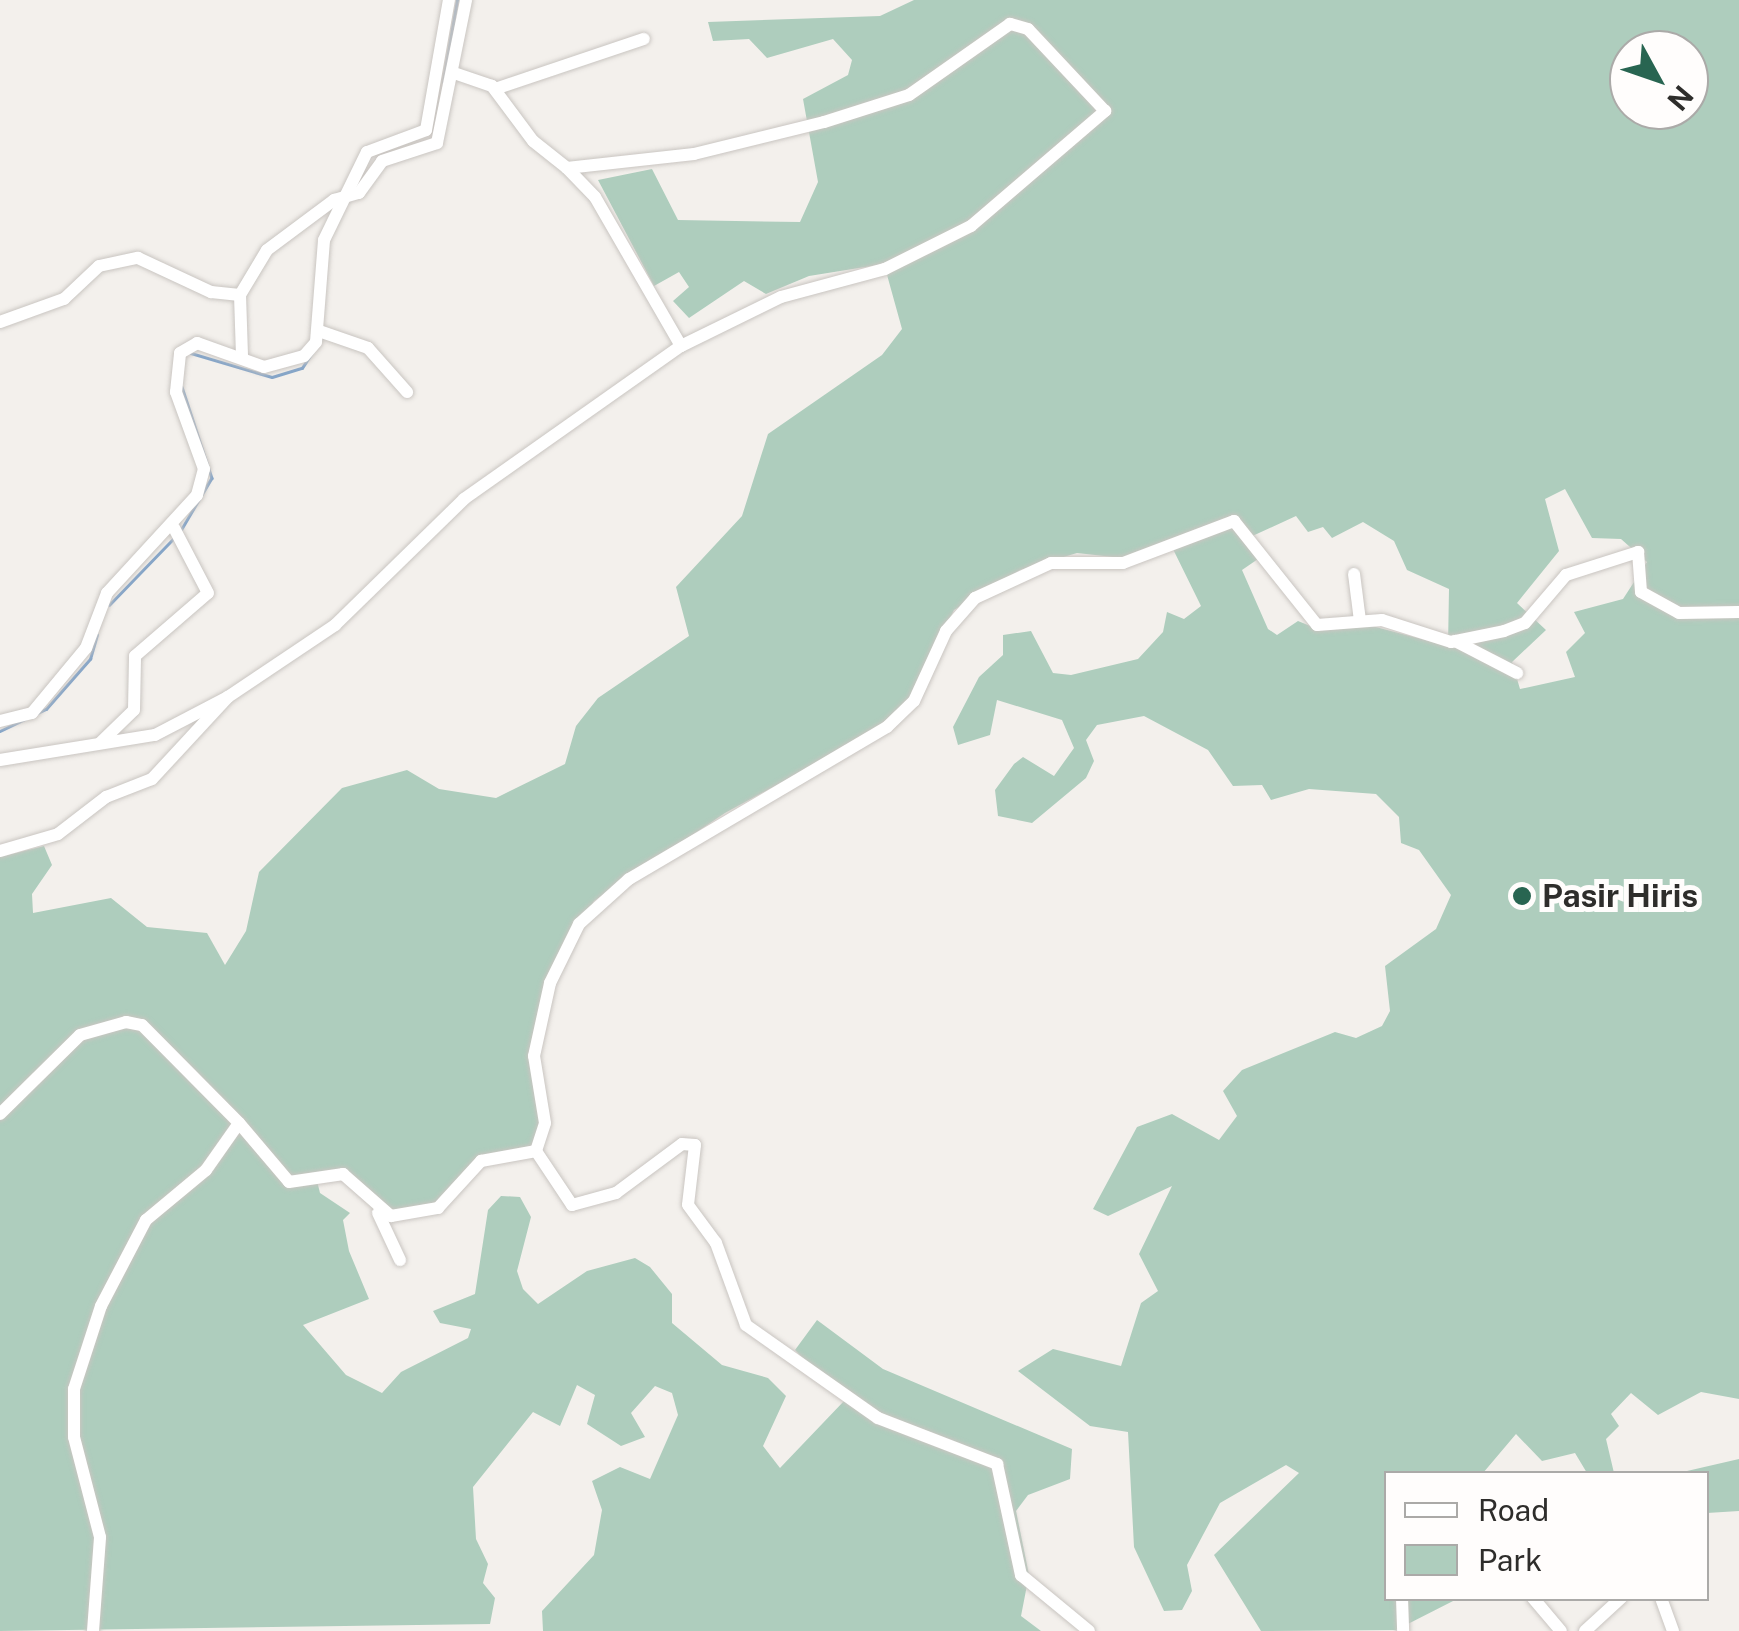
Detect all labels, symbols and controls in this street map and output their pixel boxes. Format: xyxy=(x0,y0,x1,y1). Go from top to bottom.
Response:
north arrow xyxy=(1609,30,1709,130)
text: N xyxy=(1661,79,1701,117)
place label: Pasir Hiris xyxy=(1542,877,1698,915)
marker: Pasir Hiris xyxy=(1511,885,1533,907)
legend xyxy=(1384,1471,1709,1601)
text: Road xyxy=(1478,1492,1549,1528)
text: Park xyxy=(1478,1542,1542,1578)

